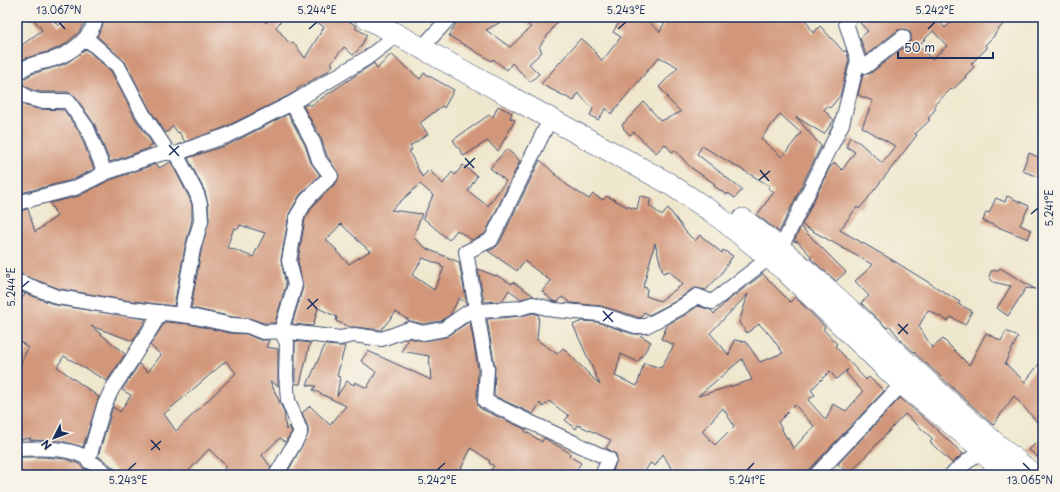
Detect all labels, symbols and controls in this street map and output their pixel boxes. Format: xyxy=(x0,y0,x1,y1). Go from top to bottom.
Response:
text: 13.067°N xyxy=(36,2,82,17)
text: 5.244°E xyxy=(297,2,337,17)
text: 5.243°E xyxy=(606,2,646,17)
text: 5.242°E xyxy=(915,2,955,17)
scale bar xyxy=(898,34,993,60)
text: 50 m xyxy=(904,38,935,56)
text: 5.241°E xyxy=(1041,189,1056,227)
text: 5.244°E xyxy=(3,267,18,307)
north arrow xyxy=(34,418,74,458)
text: N xyxy=(37,436,55,454)
text: 5.243°E xyxy=(108,472,148,487)
text: 5.242°E xyxy=(417,472,457,487)
text: 5.241°E xyxy=(728,472,766,487)
text: 13.065°N xyxy=(1007,472,1053,487)

